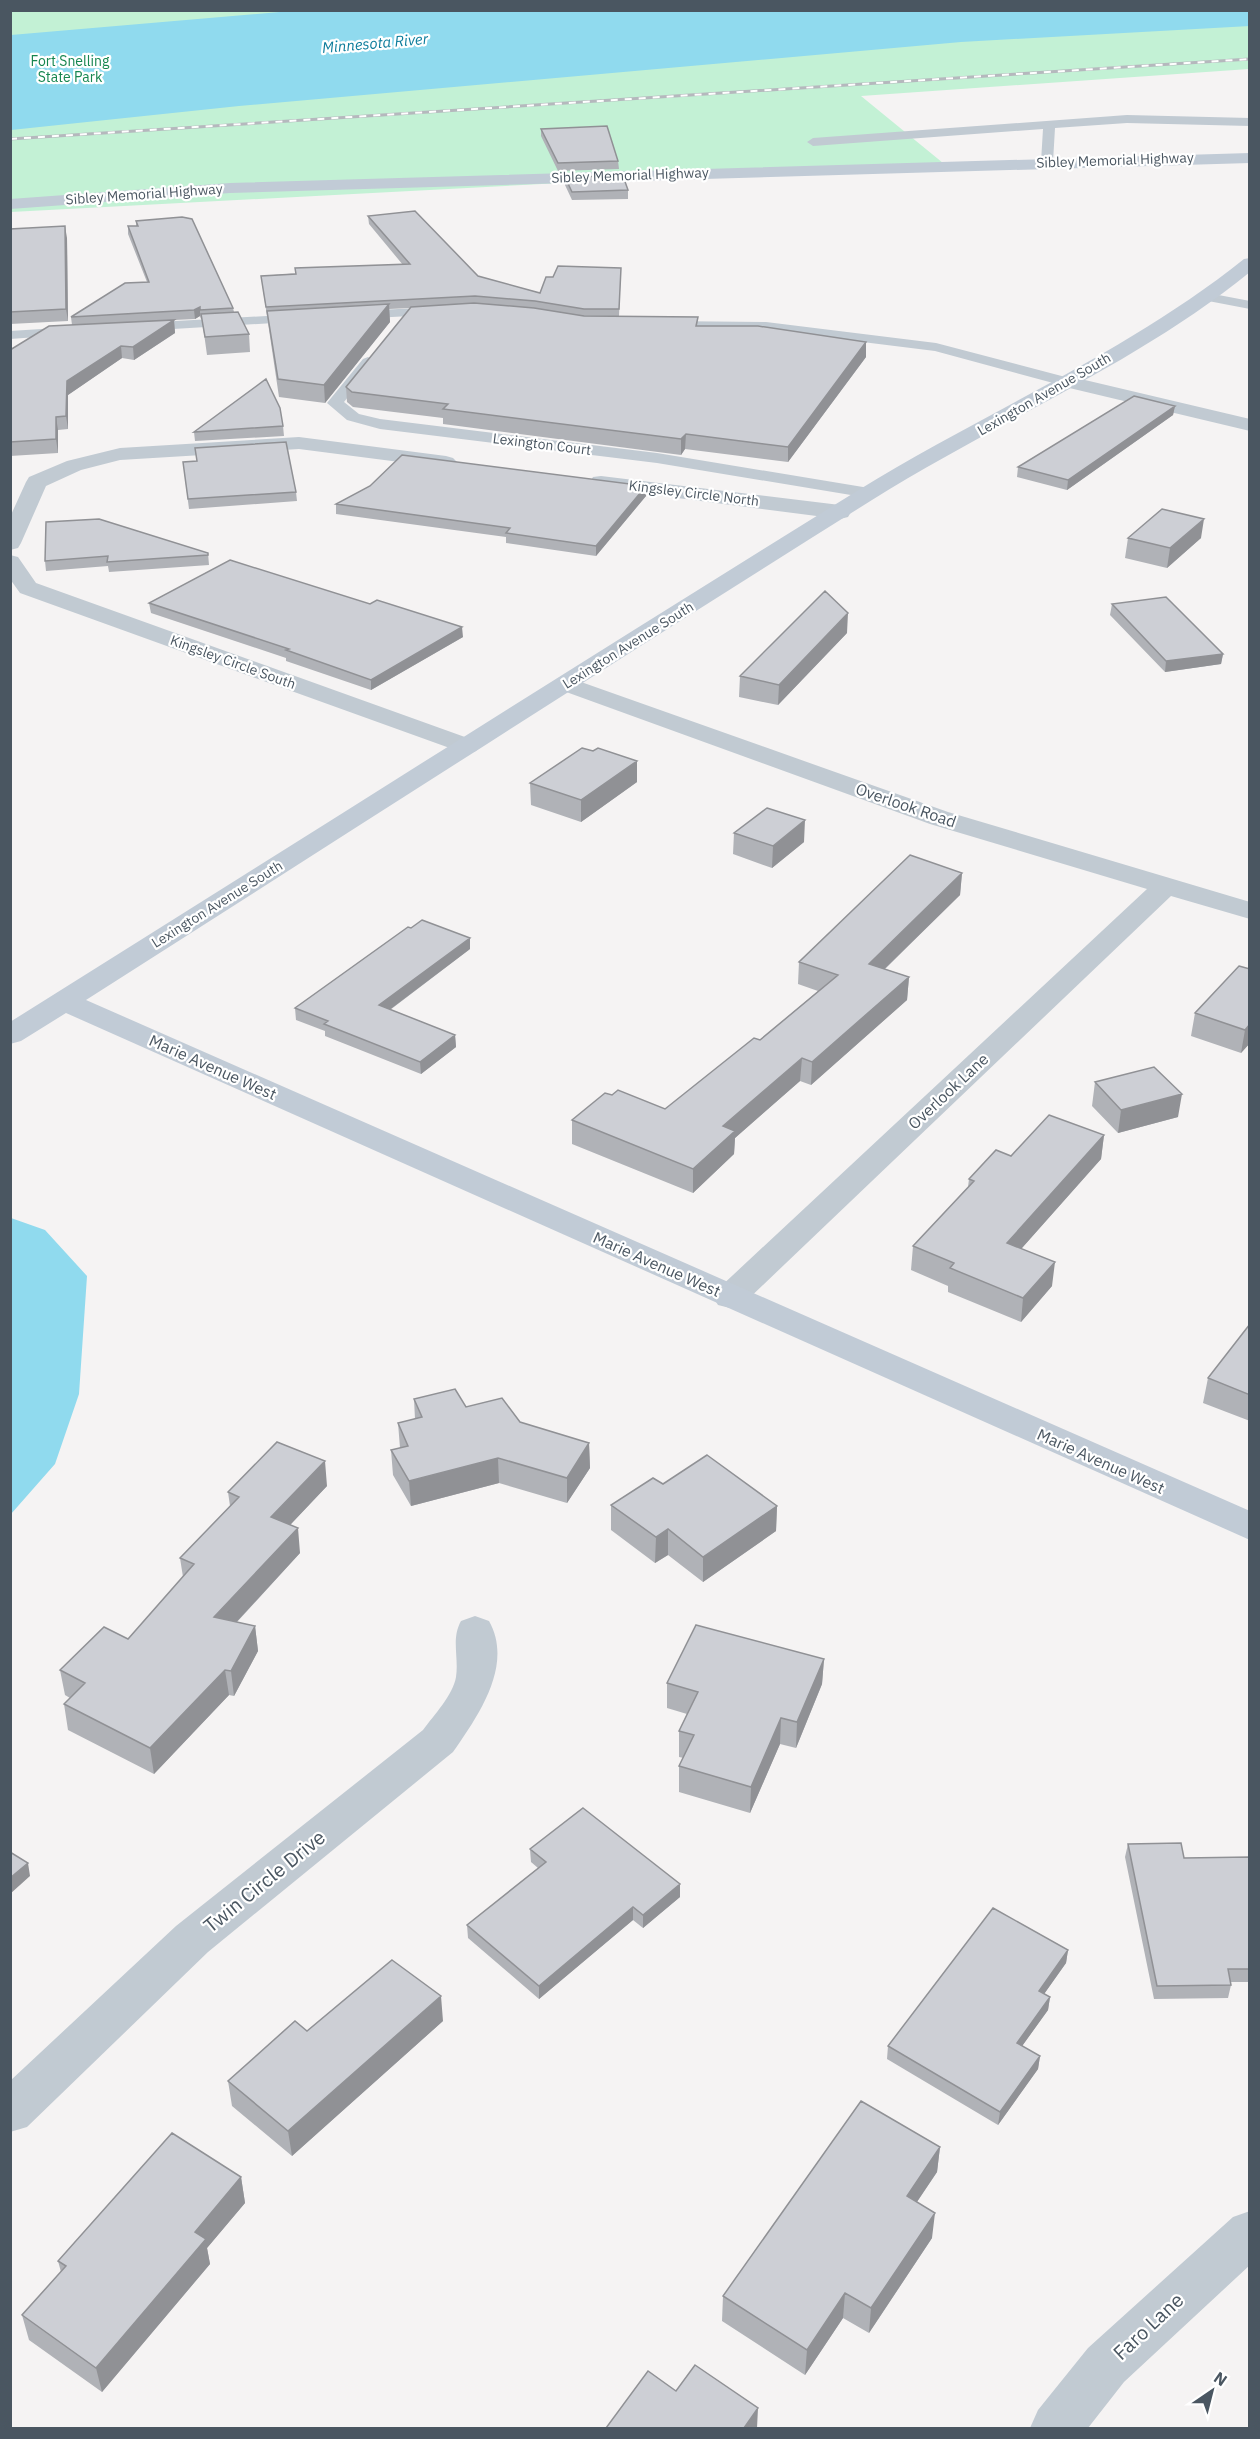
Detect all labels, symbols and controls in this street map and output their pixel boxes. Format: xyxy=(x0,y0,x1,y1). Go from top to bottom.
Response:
water label: Minnesota River xyxy=(321,29,429,57)
park label: Fort Snelling State Park xyxy=(31,52,110,86)
street label: Sibley Memorial Highway xyxy=(1036,148,1194,172)
street label: Sibley Memorial Highway xyxy=(551,163,709,187)
street label: Sibley Memorial Highway xyxy=(65,180,223,208)
street label: Lexington Avenue South xyxy=(974,348,1114,440)
street label: Lexington Court xyxy=(492,429,592,459)
street label: Kingsley Circle North xyxy=(628,476,760,510)
street label: Lexington Avenue South xyxy=(559,597,697,693)
street label: Kingsley Circle South xyxy=(168,631,298,693)
street label: Overlook Road xyxy=(853,778,959,832)
street label: Lexington Avenue South xyxy=(148,856,286,952)
street label: Marie Avenue West xyxy=(146,1030,280,1104)
street label: Overlook Lane xyxy=(904,1049,993,1133)
street label: Marie Avenue West xyxy=(590,1227,724,1301)
street label: Marie Avenue West xyxy=(1034,1424,1168,1498)
street label: Twin Circle Drive xyxy=(197,1824,331,1938)
street label: Faro Lane xyxy=(1107,2286,1189,2366)
north arrow xyxy=(1182,2361,1242,2421)
text: N xyxy=(1210,2367,1231,2390)

